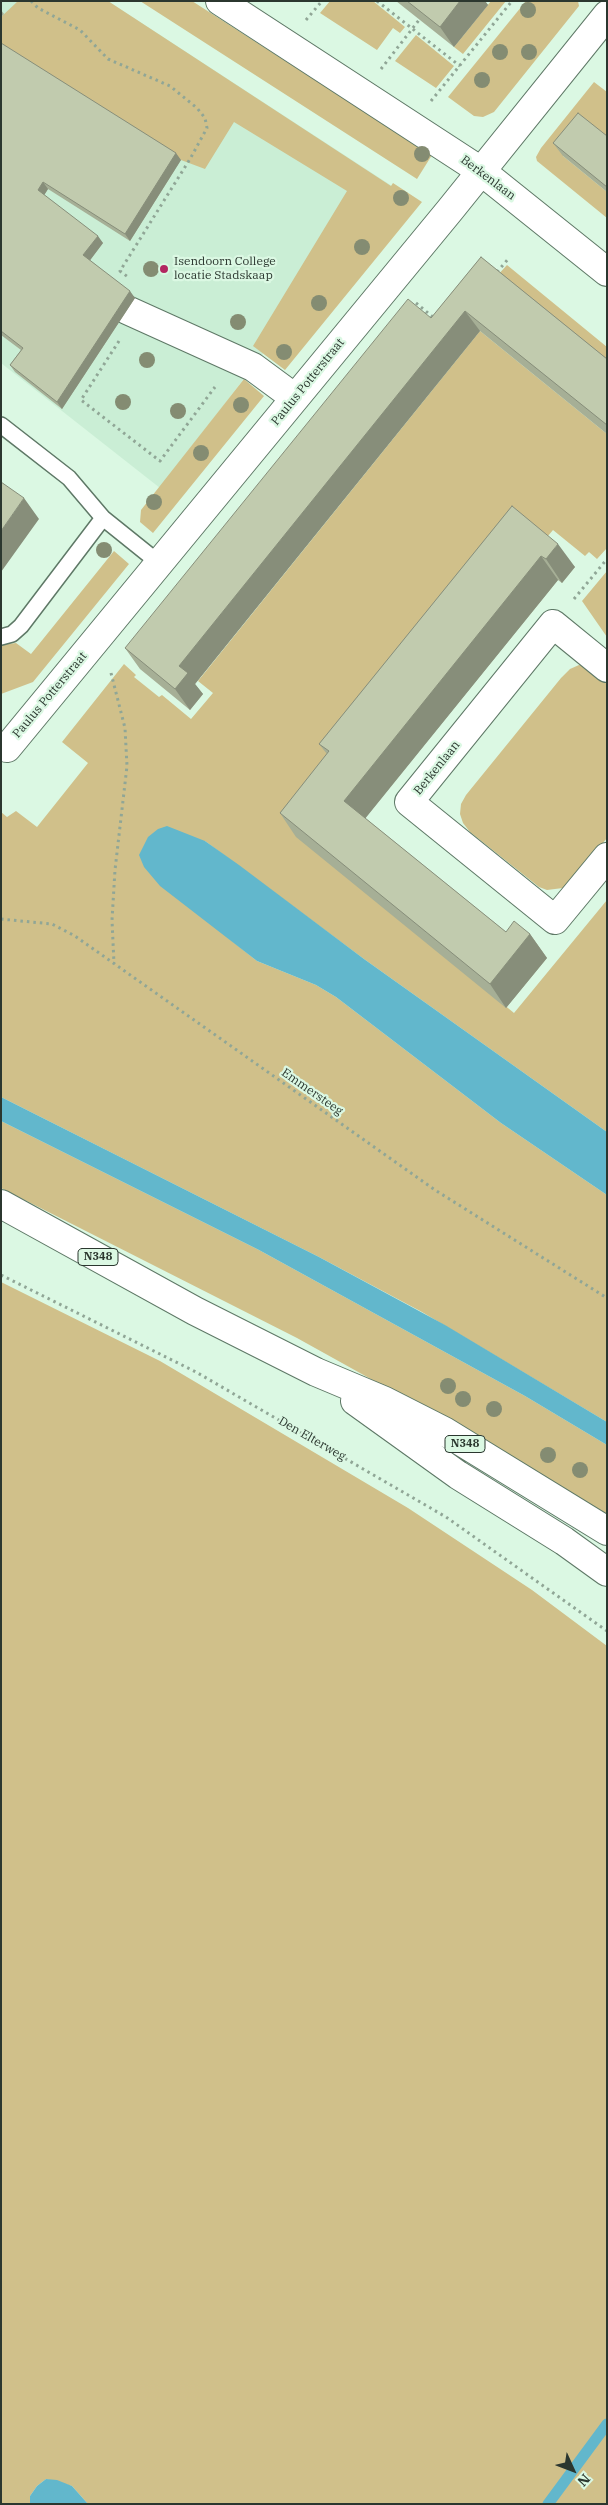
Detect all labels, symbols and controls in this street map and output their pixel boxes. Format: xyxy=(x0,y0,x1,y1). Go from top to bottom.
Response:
street label: Berkenlaan xyxy=(458,153,518,203)
place label: Isendoorn College locatie Stadskaap xyxy=(174,255,276,283)
marker: Isendoorn College locatie Stadskaap xyxy=(158,263,170,275)
street label: Paulus Potterstraat xyxy=(269,336,347,428)
street label: Paulus Potterstraat xyxy=(10,649,90,741)
street label: Berkenlaan xyxy=(411,738,463,798)
street label: Emmersteeg xyxy=(278,1066,346,1118)
road number: N348 xyxy=(78,1248,118,1266)
street label: Den Elterweg xyxy=(276,1414,348,1464)
road number: N348 xyxy=(445,1436,485,1452)
north arrow xyxy=(548,2445,598,2495)
text: N xyxy=(574,2470,594,2490)

